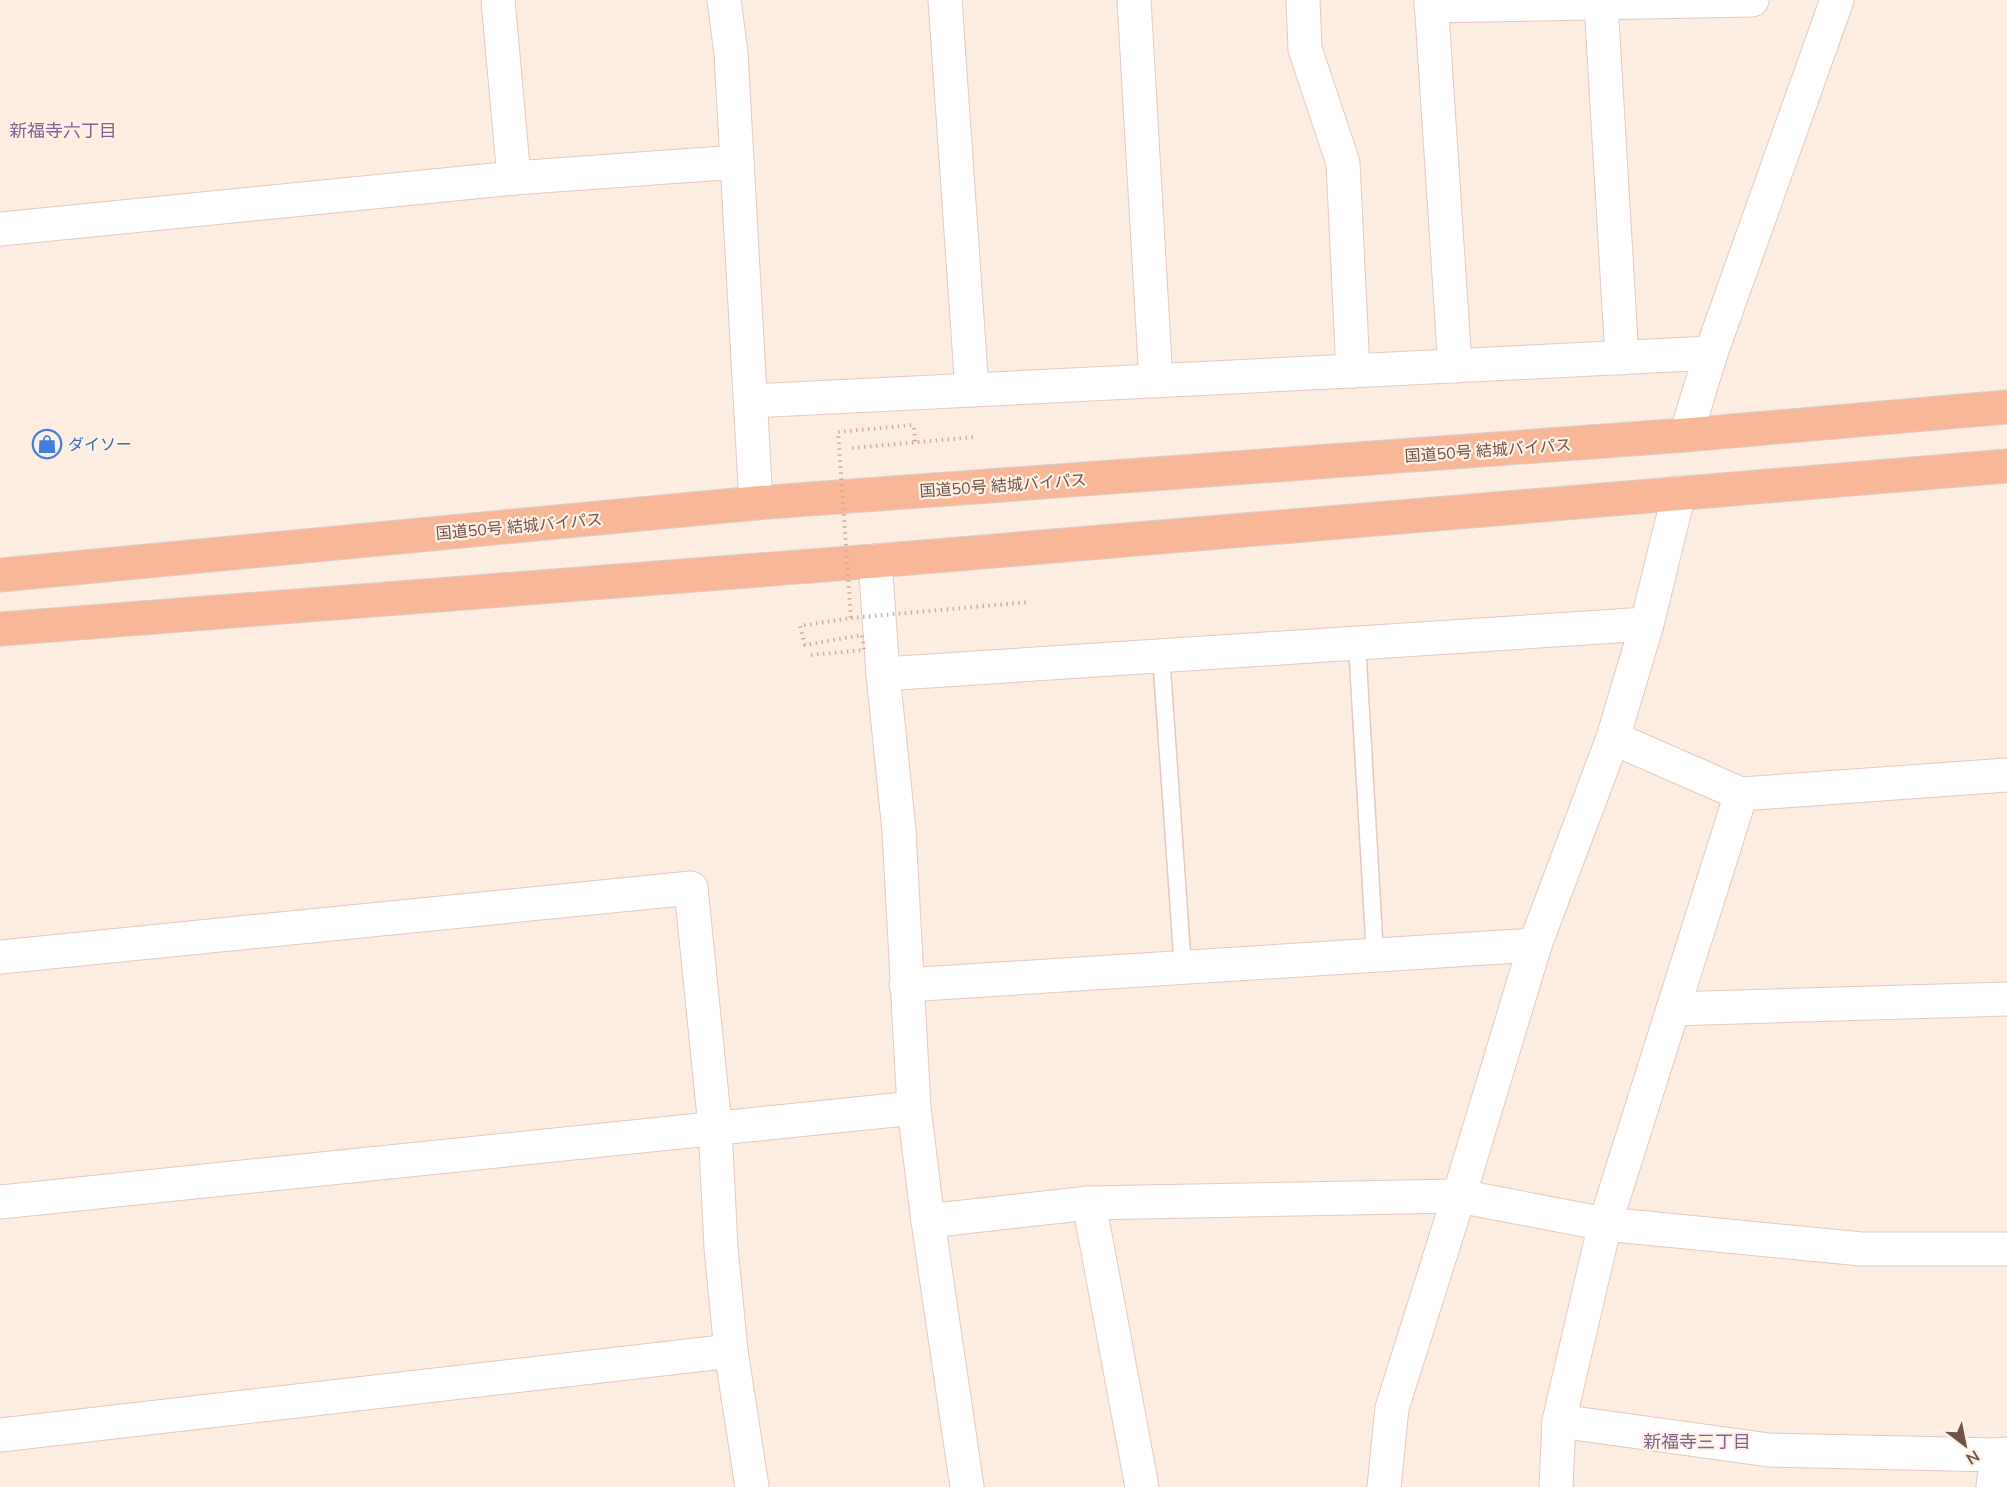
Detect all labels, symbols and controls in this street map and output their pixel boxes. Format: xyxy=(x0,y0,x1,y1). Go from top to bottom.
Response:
district label: 新福寺六丁目 xyxy=(9,119,117,142)
shop icon: ダイソー xyxy=(31,428,63,460)
place label: ダイソー xyxy=(68,434,132,454)
street label: 国道50号 結城バイパス xyxy=(1404,434,1572,466)
street label: 国道50号 結城バイパス xyxy=(919,469,1087,501)
street label: 国道50号 結城バイパス xyxy=(435,509,603,543)
north arrow xyxy=(1935,1415,1995,1475)
district label: 新福寺三丁目 xyxy=(1643,1430,1751,1453)
text: N xyxy=(1963,1446,1983,1469)

